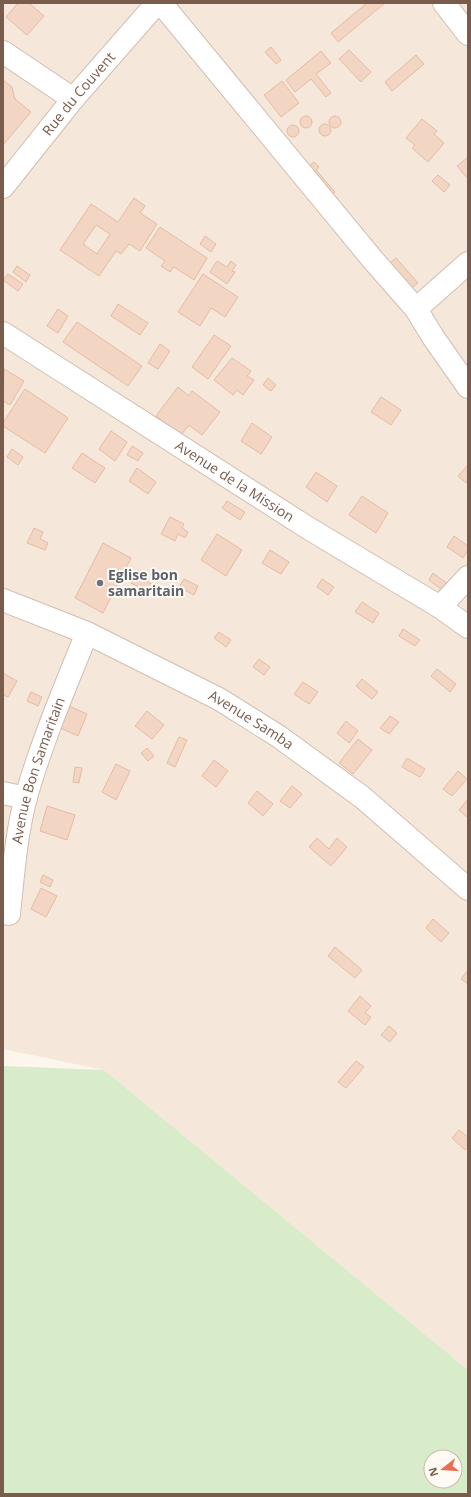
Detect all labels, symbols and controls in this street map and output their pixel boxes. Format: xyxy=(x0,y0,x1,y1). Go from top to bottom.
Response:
street label: Rue du Couvent xyxy=(38,48,119,139)
street label: Avenue de la Mission xyxy=(172,436,298,526)
place label: Eglise bon samaritain xyxy=(108,565,184,600)
marker: Eglise bon samaritain xyxy=(95,578,105,588)
street label: Avenue Samba xyxy=(206,685,298,753)
street label: Avenue Bon Samaritain xyxy=(7,694,69,845)
north arrow xyxy=(423,1449,463,1489)
text: N xyxy=(424,1466,441,1479)

